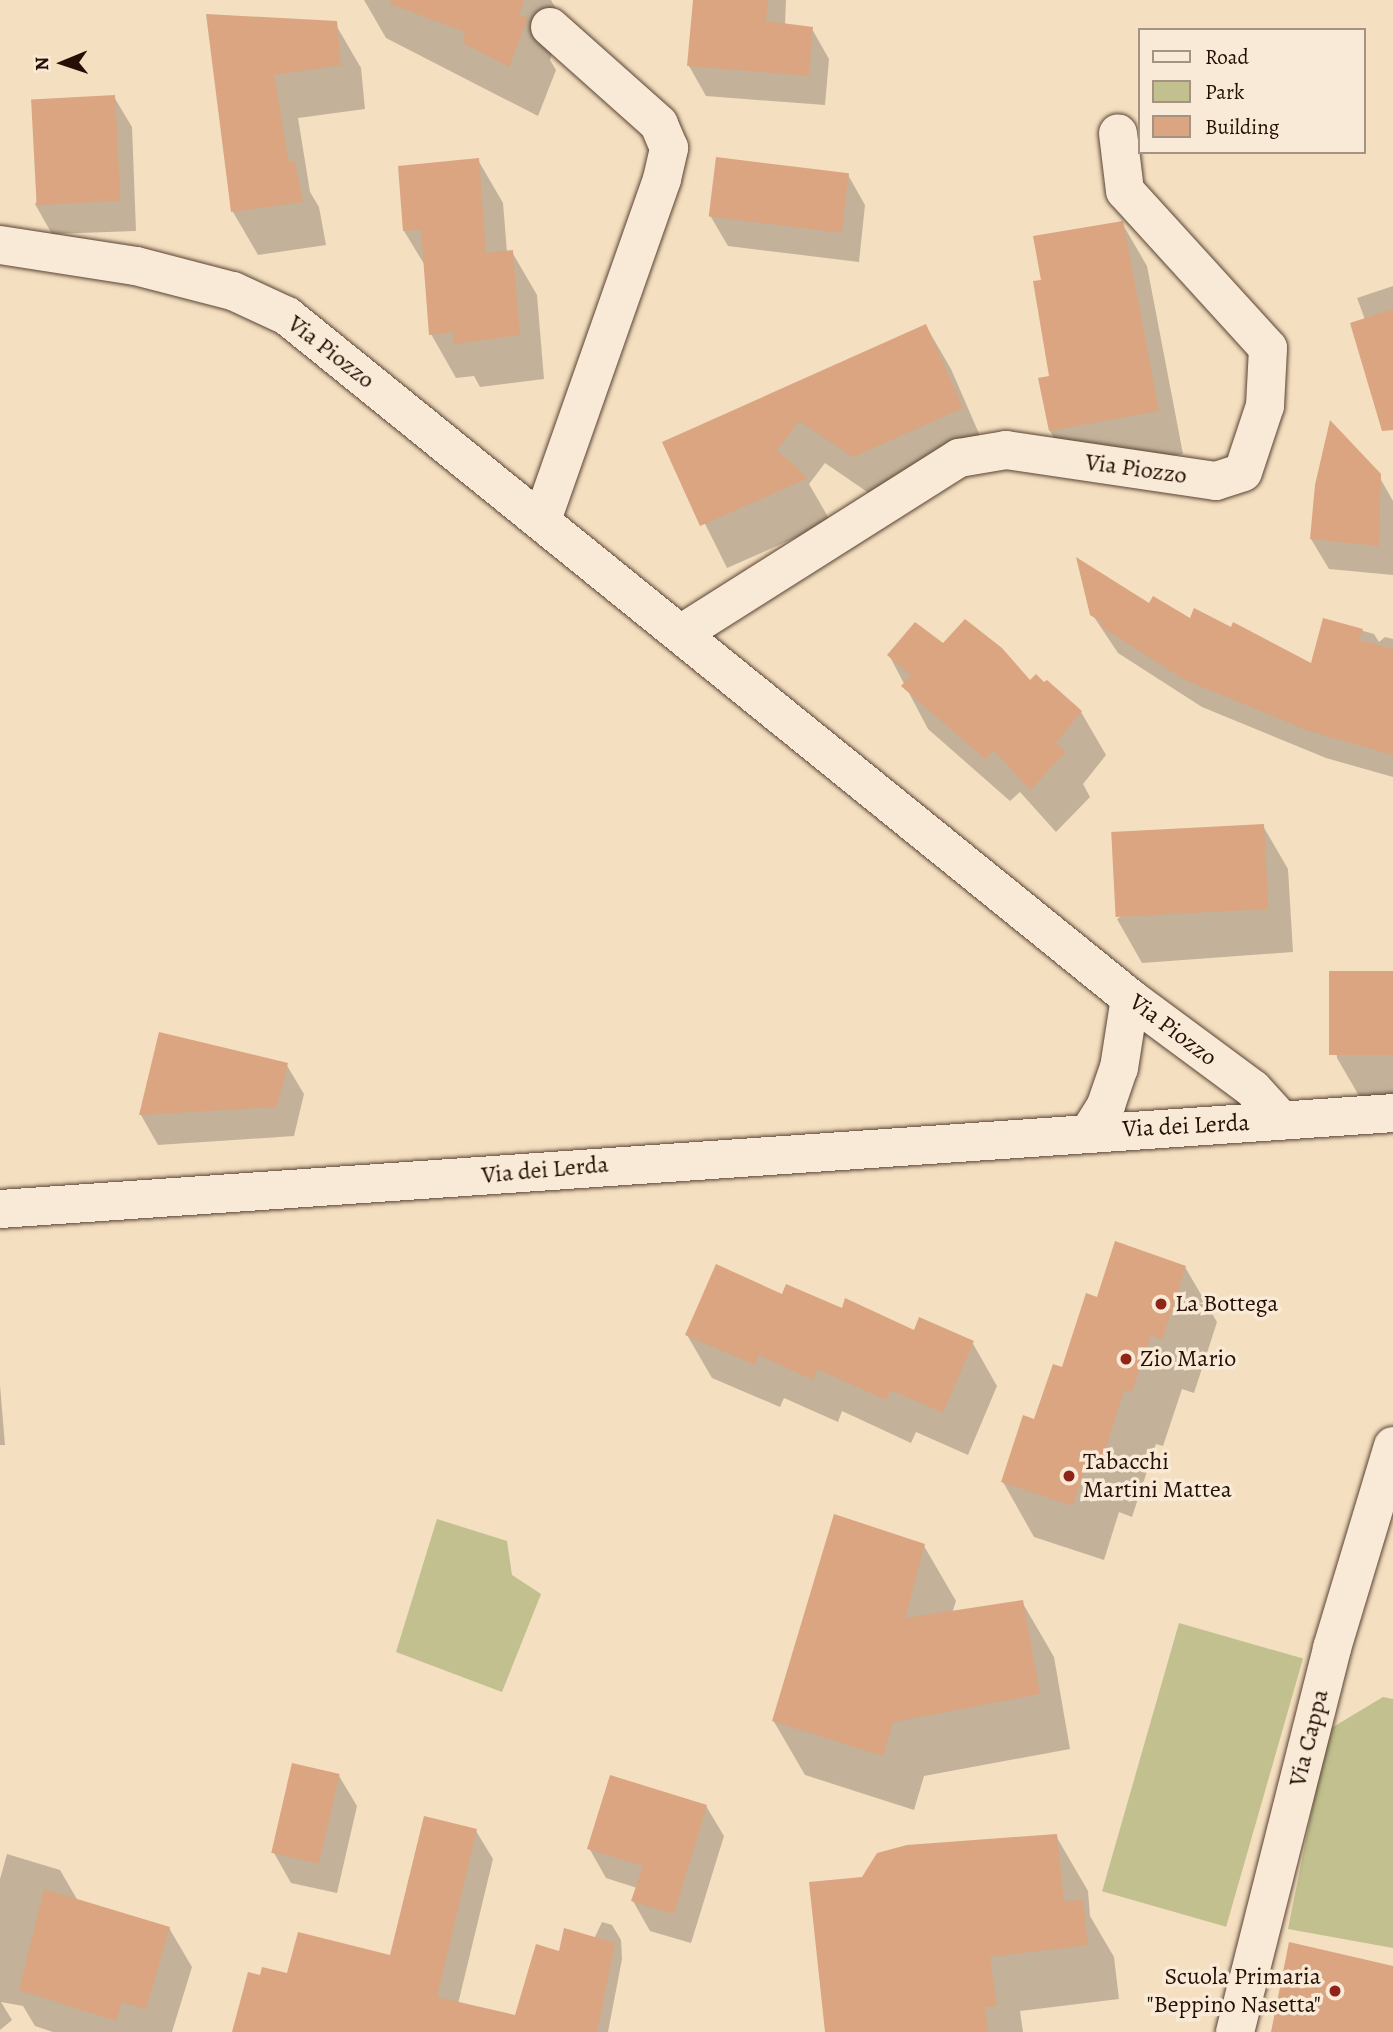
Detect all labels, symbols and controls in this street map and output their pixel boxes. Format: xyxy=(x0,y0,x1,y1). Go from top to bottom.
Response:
north arrow xyxy=(28,28,98,98)
legend xyxy=(1138,28,1365,154)
text: Road xyxy=(1205,43,1249,71)
text: N xyxy=(29,56,55,71)
text: Park xyxy=(1205,78,1244,106)
text: Building xyxy=(1205,113,1279,141)
street label: Via Piozzo xyxy=(282,309,380,395)
street label: Via Piozzo xyxy=(1083,448,1189,490)
street label: Via Piozzo xyxy=(1124,988,1222,1072)
street label: Via dei Lerda xyxy=(1122,1108,1250,1144)
street label: Via dei Lerda xyxy=(480,1150,610,1190)
place label: La Bottega xyxy=(1175,1290,1278,1318)
marker: La Bottega xyxy=(1153,1296,1169,1312)
place label: Zio Mario xyxy=(1140,1345,1236,1373)
marker: Zio Mario xyxy=(1118,1351,1134,1367)
place label: Tabacchi Martini Mattea xyxy=(1083,1448,1232,1504)
marker: Tabacchi Martini Mattea xyxy=(1061,1468,1077,1484)
street label: Via Cappa xyxy=(1283,1686,1335,1790)
place label: Scuola Primaria "Beppino Nasetta" xyxy=(1146,1963,1321,2019)
marker: Scuola Primaria "Beppino Nasetta" xyxy=(1327,1983,1343,1999)

